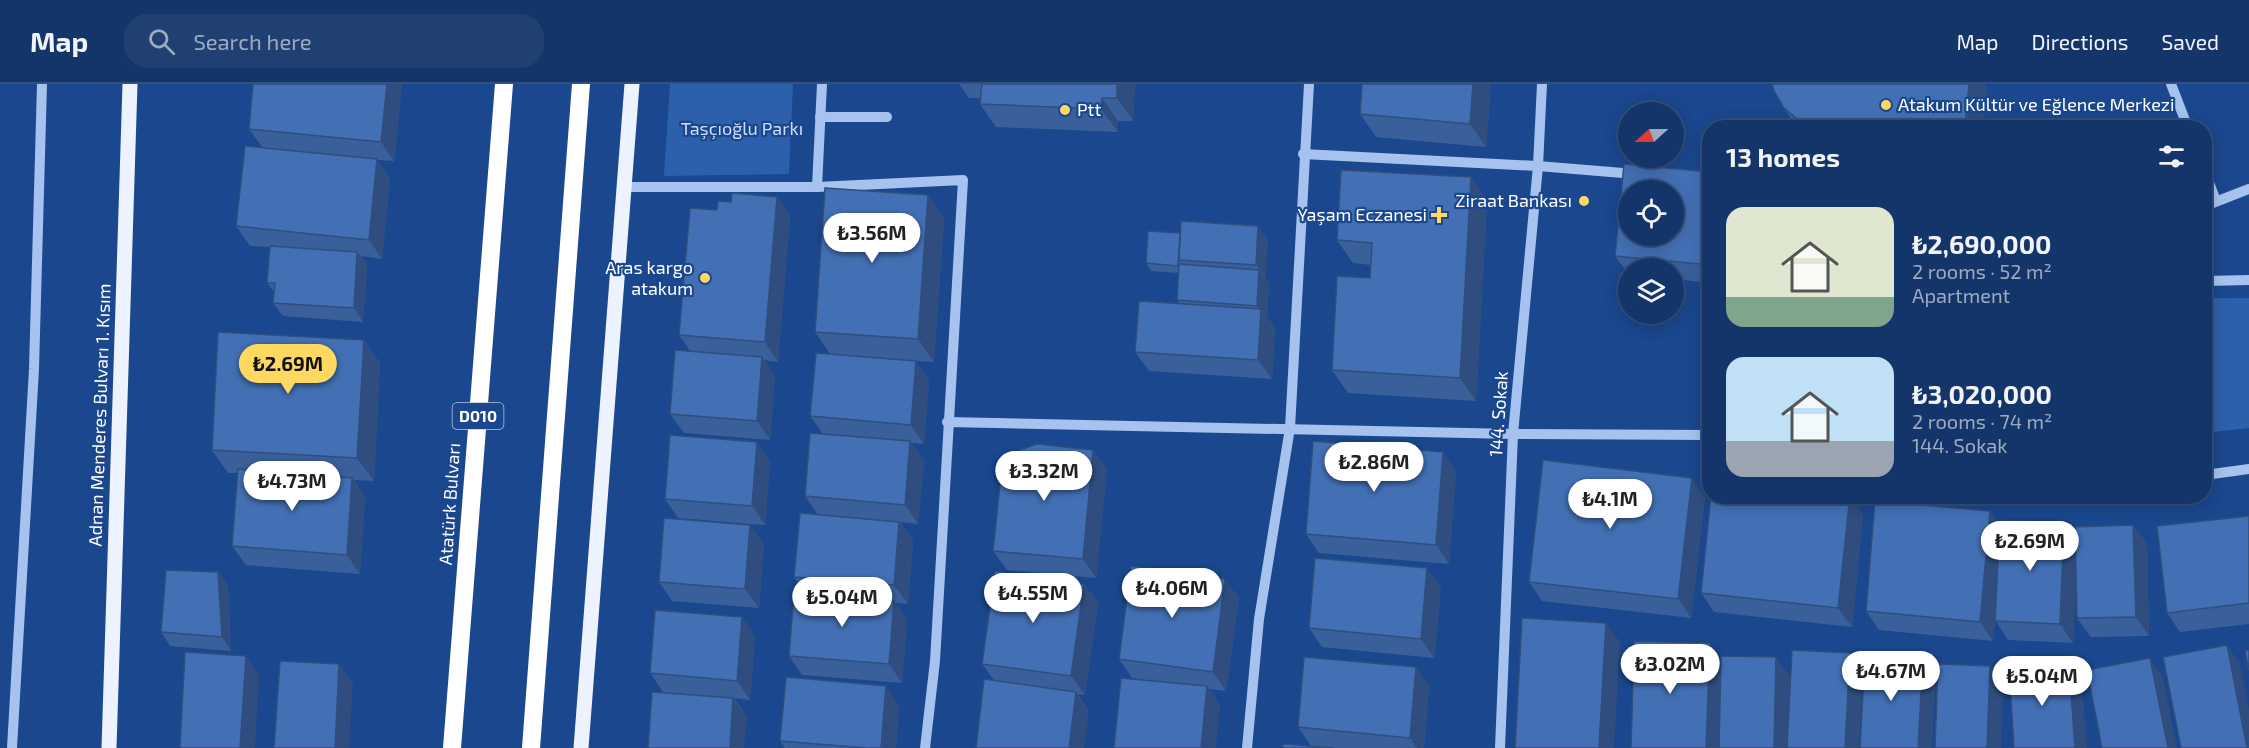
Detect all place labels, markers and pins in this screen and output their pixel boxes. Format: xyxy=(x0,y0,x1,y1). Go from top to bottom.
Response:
place label: Atakum Kültür ve Eğlence Merkezi xyxy=(1898,93,2174,115)
place label: Ptt xyxy=(1077,98,1101,120)
marker: Atakum Kültür ve Eğlence Merkezi xyxy=(1879,98,1893,112)
marker: Ptt xyxy=(1058,103,1072,117)
place label: Ziraat Bankası xyxy=(1455,189,1572,211)
marker: Ziraat Bankası xyxy=(1577,194,1591,208)
place label: Yaşam Eczanesi xyxy=(1297,203,1427,226)
marker: Yaşam Eczanesi xyxy=(1432,208,1446,222)
pin: ₺3.56M xyxy=(823,213,921,264)
place label: Aras kargo atakum xyxy=(605,256,693,299)
marker: Aras kargo atakum xyxy=(698,271,712,285)
pin: ₺2.69M xyxy=(239,344,337,395)
pin: ₺2.86M xyxy=(1325,442,1423,493)
pin: ₺3.32M xyxy=(995,451,1093,502)
pin: ₺4.73M xyxy=(243,461,341,512)
pin: ₺4.1M xyxy=(1568,479,1652,530)
pin: ₺2.69M xyxy=(1981,521,2079,572)
pin: ₺4.06M xyxy=(1123,568,1221,619)
pin: ₺4.55M xyxy=(984,573,1082,624)
pin: ₺5.04M xyxy=(793,577,891,628)
pin: ₺3.02M xyxy=(1621,644,1719,695)
pin: ₺4.67M xyxy=(1842,651,1940,702)
pin: ₺5.04M xyxy=(1993,656,2091,707)

